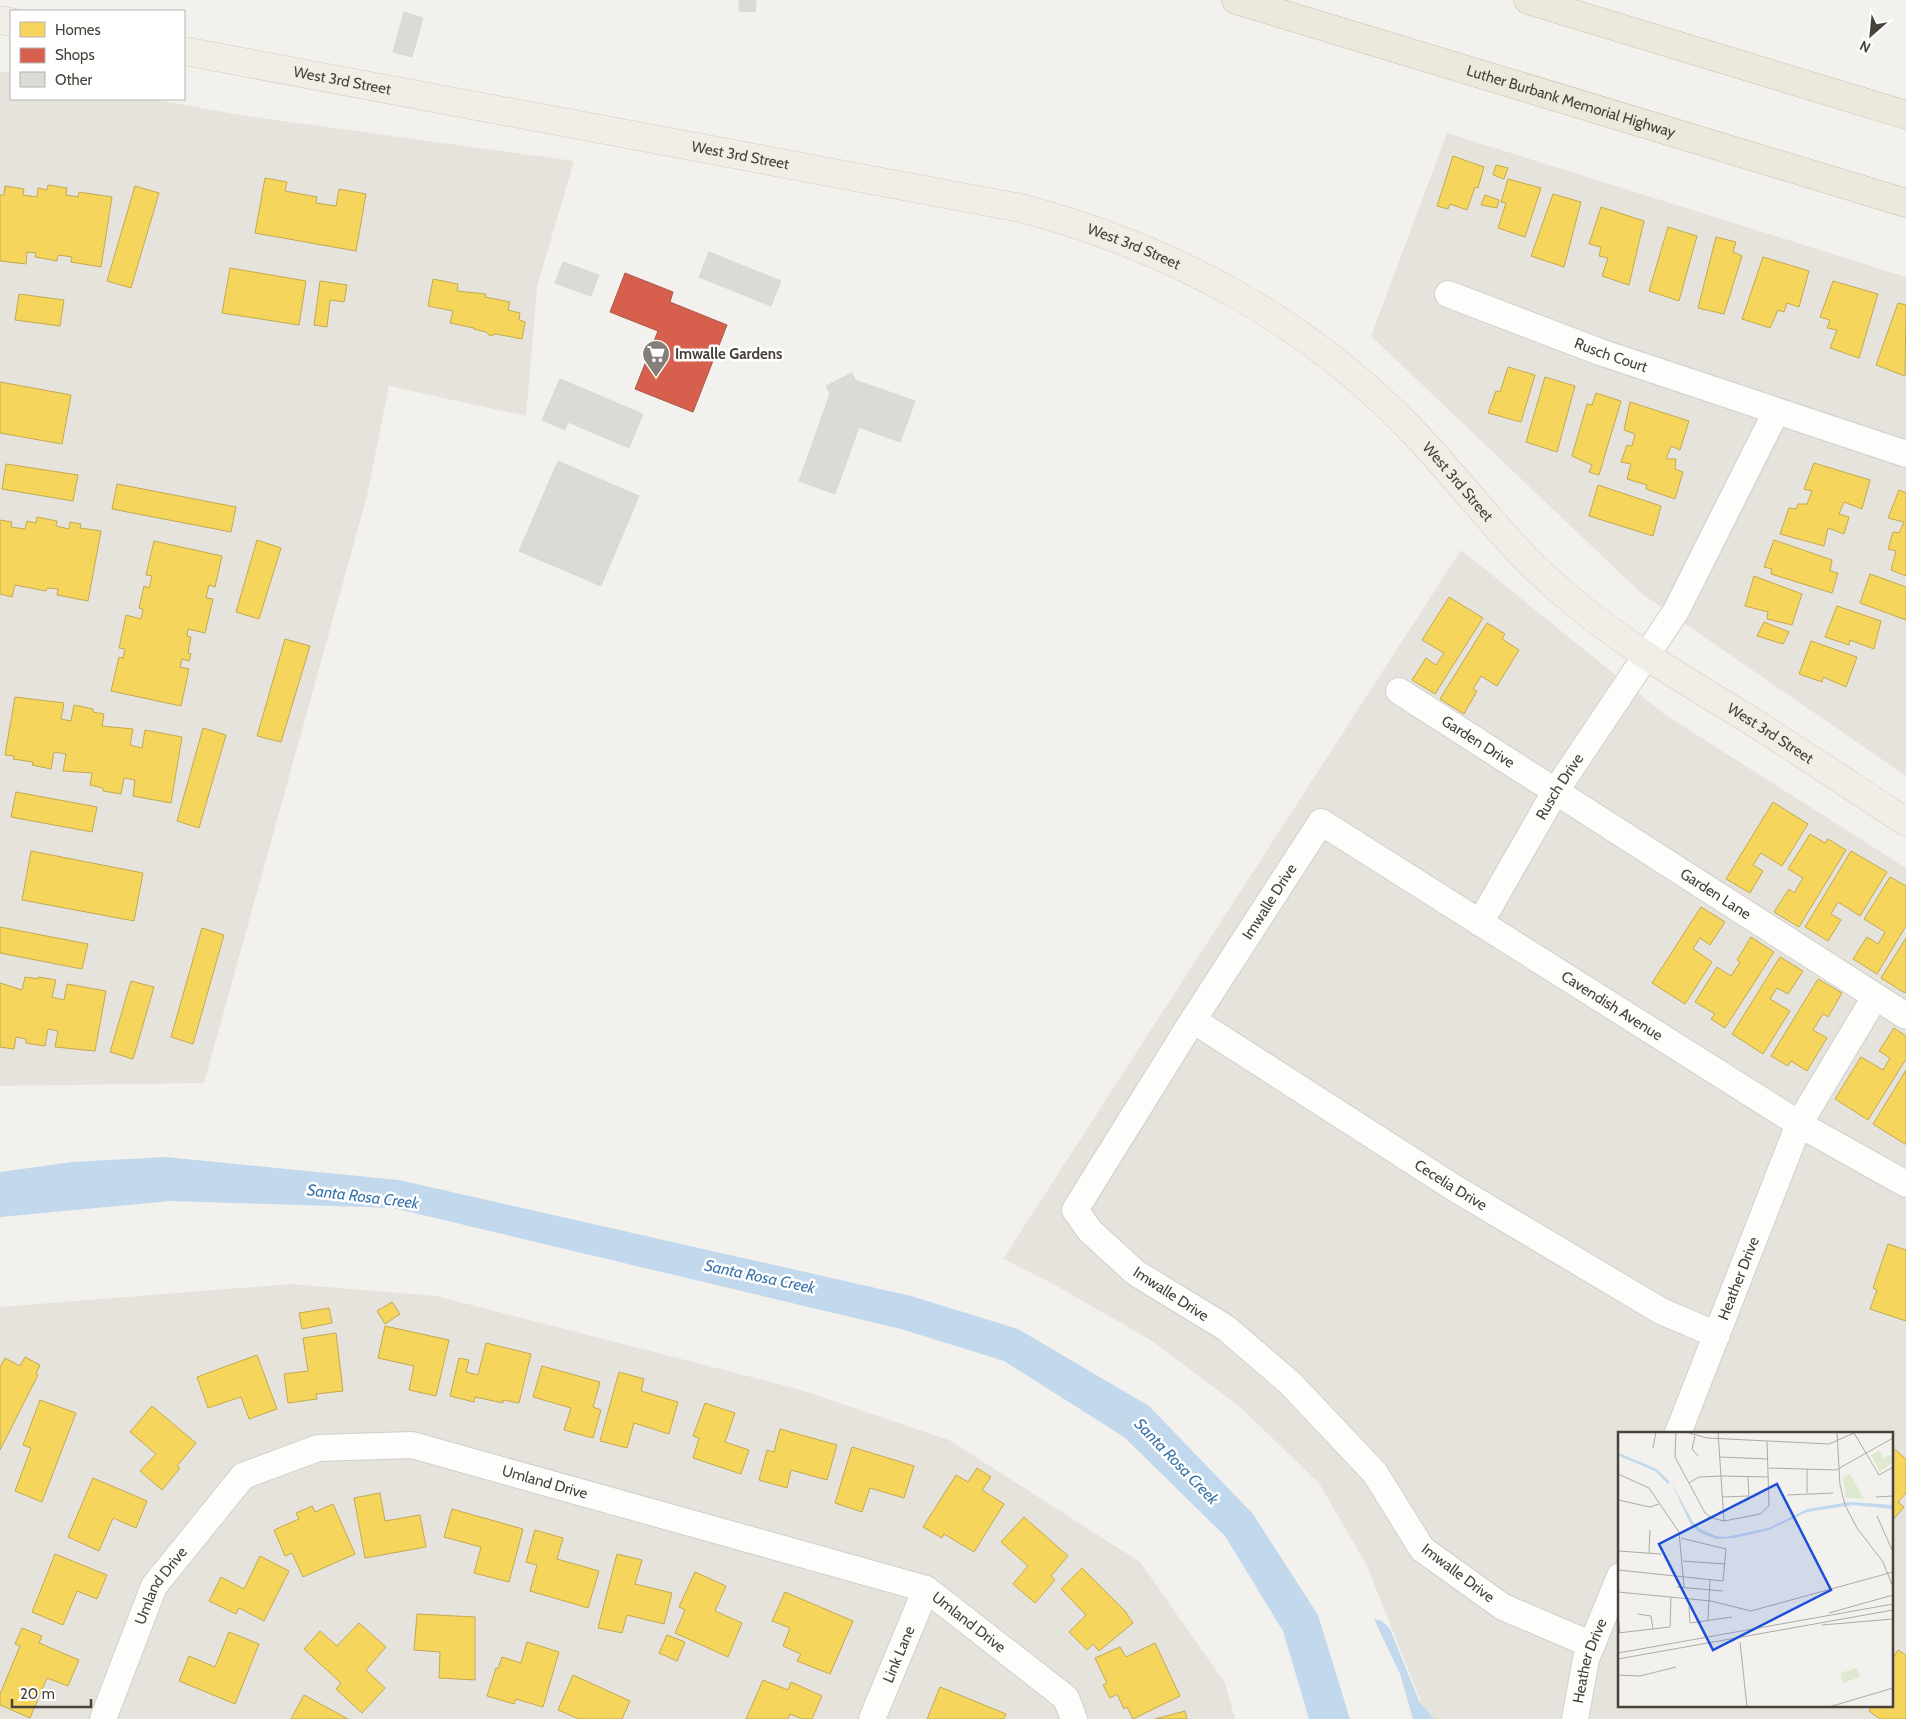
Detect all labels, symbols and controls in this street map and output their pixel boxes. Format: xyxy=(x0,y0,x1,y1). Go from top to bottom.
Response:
legend xyxy=(10,10,185,100)
north arrow xyxy=(1846,10,1896,60)
text: Homes xyxy=(55,21,101,39)
text: N xyxy=(1857,36,1874,57)
text: Shops xyxy=(55,46,95,64)
street label: Luther Burbank Memorial Highway xyxy=(1464,61,1678,142)
street label: West 3rd Street xyxy=(292,63,393,99)
text: Other xyxy=(55,71,92,89)
street label: West 3rd Street xyxy=(690,137,791,173)
street label: West 3rd Street xyxy=(1085,220,1183,273)
street label: Rusch Court xyxy=(1572,334,1650,376)
supermarket icon: Imwalle Gardens xyxy=(641,339,671,378)
place label: Imwalle Gardens xyxy=(675,345,782,363)
street label: West 3rd Street xyxy=(1419,439,1497,525)
street label: West 3rd Street xyxy=(1724,699,1817,768)
street label: Garden Drive xyxy=(1438,712,1518,772)
street label: Rusch Drive xyxy=(1532,750,1587,823)
street label: Imwalle Drive xyxy=(1238,860,1301,943)
street label: Garden Lane xyxy=(1677,865,1755,923)
street label: Cavendish Avenue xyxy=(1558,967,1666,1045)
street label: Cecelia Drive xyxy=(1411,1156,1490,1215)
water label: Santa Rosa Creek xyxy=(306,1180,421,1213)
street label: Heather Drive xyxy=(1714,1234,1763,1323)
water label: Santa Rosa Creek xyxy=(703,1255,818,1298)
street label: Imwalle Drive xyxy=(1130,1263,1212,1325)
water label: Santa Rosa Creek xyxy=(1131,1414,1223,1509)
inset map xyxy=(1618,1432,1894,1706)
street label: Umland Drive xyxy=(500,1462,590,1503)
street label: Imwalle Drive xyxy=(1418,1540,1498,1606)
street label: Umland Drive xyxy=(131,1543,191,1627)
street label: Umland Drive xyxy=(928,1588,1009,1657)
street label: Heather Drive xyxy=(1569,1616,1611,1705)
street label: Link Lane xyxy=(879,1623,919,1686)
scale bar xyxy=(12,1676,91,1708)
text: 20 m xyxy=(20,1685,55,1703)

